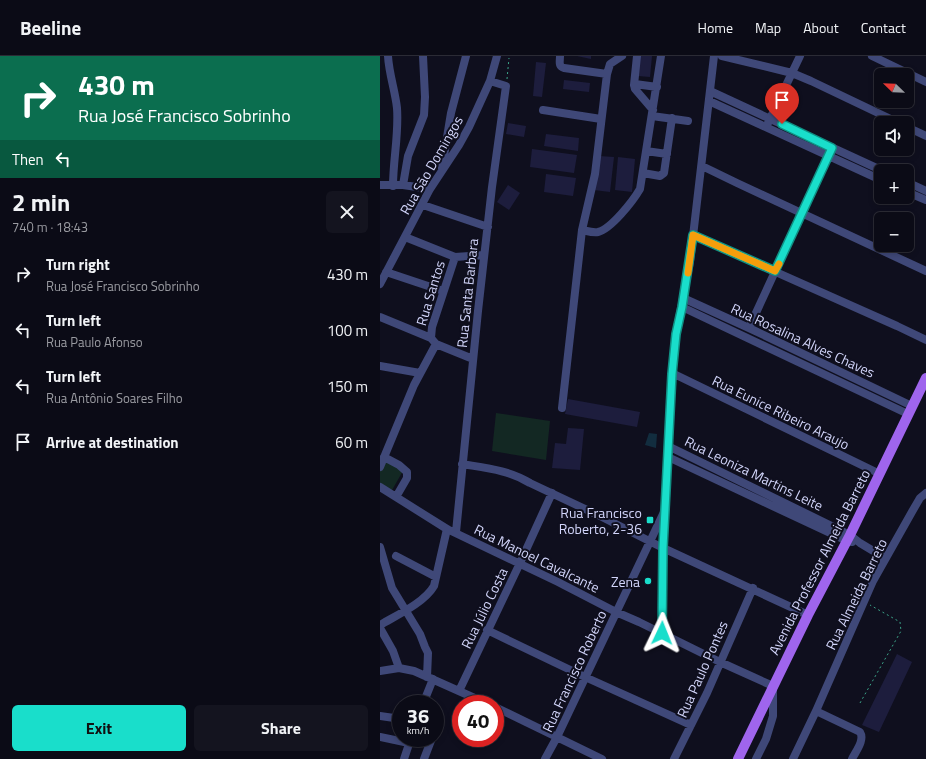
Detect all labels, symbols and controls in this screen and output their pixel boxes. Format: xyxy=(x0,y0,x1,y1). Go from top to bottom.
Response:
text: Beeline xyxy=(20,13,81,42)
text: Home xyxy=(698,17,733,38)
text: Map xyxy=(755,17,781,38)
text: About xyxy=(803,17,839,38)
text: Contact xyxy=(861,17,906,38)
text: 430 m xyxy=(78,63,155,106)
north arrow xyxy=(874,68,914,108)
map controls xyxy=(874,68,914,252)
icon: right xyxy=(12,72,64,124)
pin xyxy=(765,83,799,124)
icon: arrive xyxy=(771,89,793,111)
text: Rua José Francisco Sobrinho xyxy=(78,102,291,129)
street label: Rua São Domingos xyxy=(394,112,468,218)
button: sound xyxy=(874,116,914,156)
text: Then xyxy=(12,148,44,171)
icon: left xyxy=(52,148,74,170)
button: + xyxy=(874,164,914,204)
text: 2 min xyxy=(12,184,70,220)
button: close xyxy=(326,191,368,233)
button: − xyxy=(874,212,914,252)
text: 740 m · 18:43 xyxy=(12,217,88,237)
street label: Rua Santa Barbara xyxy=(451,237,483,349)
text: Turn right xyxy=(46,253,110,276)
street label: Rua Santos xyxy=(410,258,450,328)
icon: right xyxy=(12,263,34,285)
text: 430 m xyxy=(327,263,368,286)
text: Rua José Francisco Sobrinho xyxy=(46,276,200,296)
street label: Rua Rosalina Alves Chaves xyxy=(728,297,878,383)
text: Turn left xyxy=(46,309,101,332)
icon: left xyxy=(12,319,34,341)
text: 100 m xyxy=(327,319,368,342)
text: Rua Paulo Afonso xyxy=(46,332,143,352)
text: Turn left xyxy=(46,365,101,388)
street label: Rua Eunice Ribeiro Araujo xyxy=(709,370,853,454)
icon: left xyxy=(12,375,34,397)
text: 150 m xyxy=(327,375,368,398)
text: Rua Antônio Soares Filho xyxy=(46,388,183,408)
street label: Rua Leoniza Martins Leite xyxy=(681,430,827,516)
icon: arrive xyxy=(12,431,34,453)
text: Arrive at destination xyxy=(46,431,179,454)
text: 60 m xyxy=(335,431,368,454)
street label: Avenida Professor Almeida Barreto xyxy=(763,466,875,658)
place label: Rua Francisco Roberto, 2-36 xyxy=(559,502,642,539)
marker: Rua Francisco Roberto, 2-36 xyxy=(645,515,655,525)
street label: Rua Manoel Cavalcante xyxy=(471,518,603,598)
street label: Rua Almeida Barreto xyxy=(820,535,892,653)
street label: Rua Júlio Costa xyxy=(455,564,513,652)
place label: Zena xyxy=(611,571,640,592)
marker: Zena xyxy=(643,576,653,586)
street label: Rua Francisco Roberto xyxy=(537,607,611,735)
position arrow xyxy=(641,612,683,654)
street label: Rua Paulo Pontes xyxy=(671,617,733,721)
speed limit sign: 40 xyxy=(452,695,504,747)
text: 36 xyxy=(407,700,429,731)
button: Exit xyxy=(12,705,186,751)
button: Share xyxy=(194,705,368,751)
text: km/h xyxy=(407,723,429,738)

